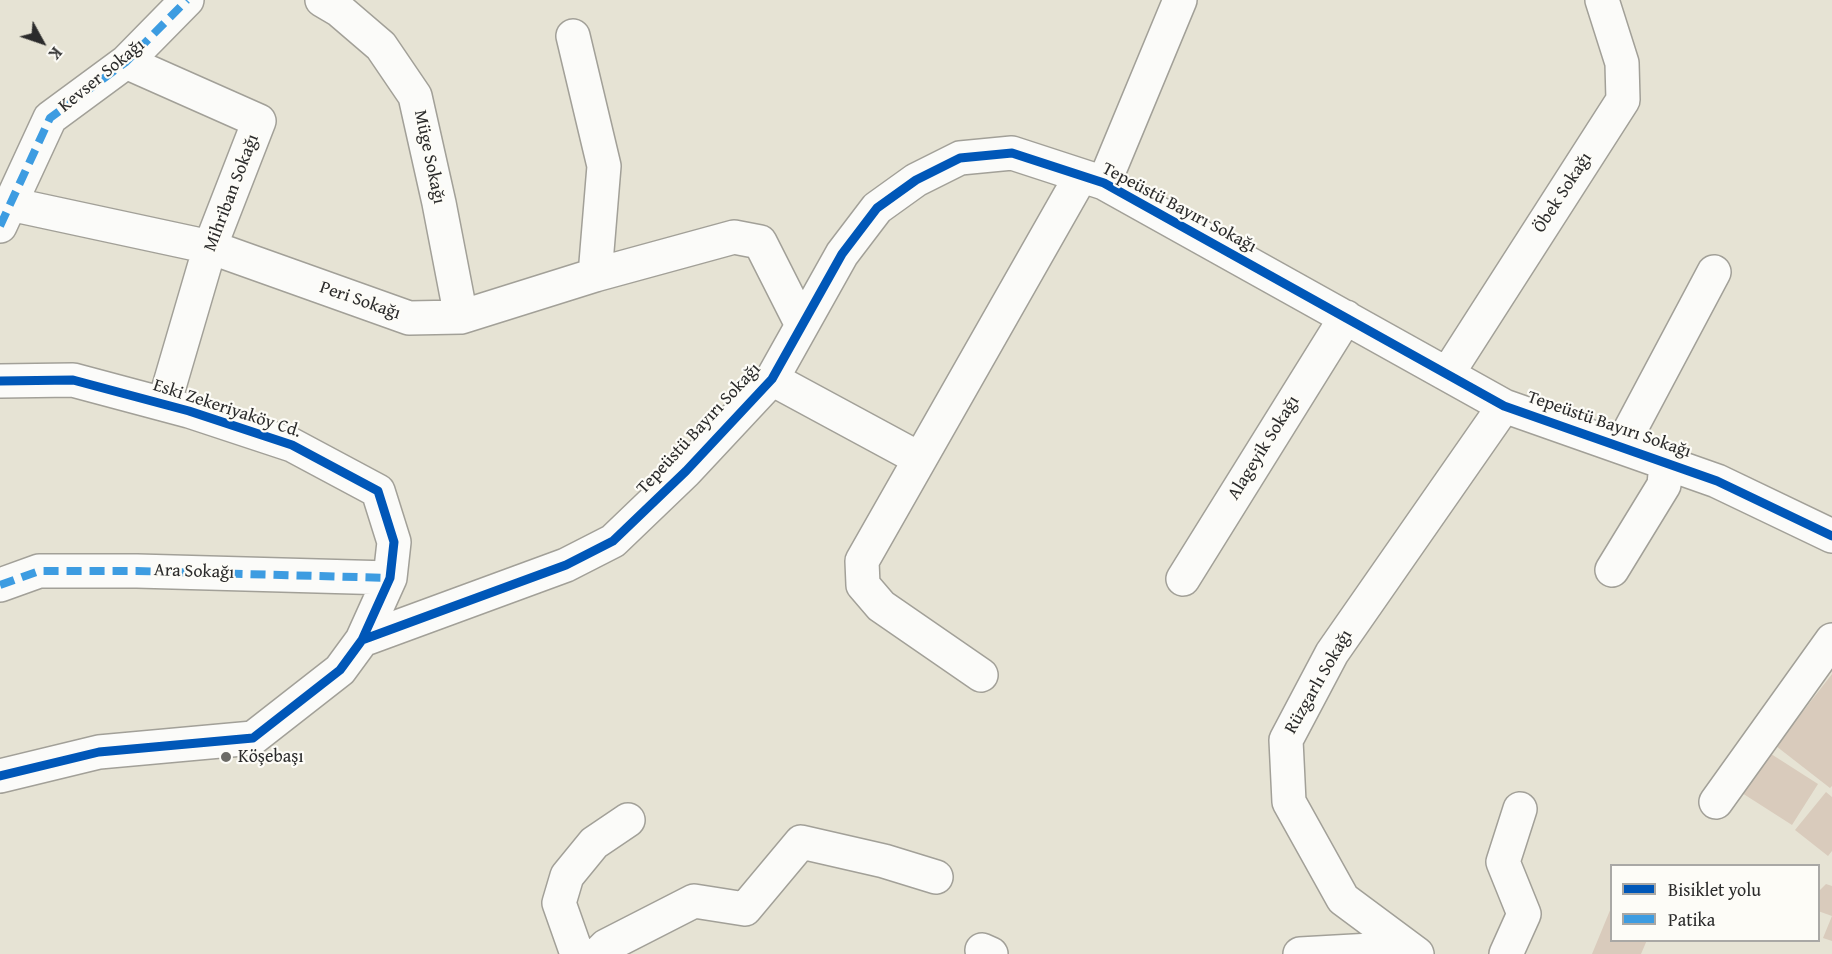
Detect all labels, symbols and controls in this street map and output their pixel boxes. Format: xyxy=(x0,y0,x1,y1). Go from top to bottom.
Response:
north arrow xyxy=(12,12,72,72)
street label: Kevser Sokağı xyxy=(55,35,149,117)
street label: Müge Sokağı xyxy=(409,108,449,206)
street label: Mihriban Sokağı xyxy=(200,131,264,255)
street label: Öbek Sokağı xyxy=(1529,149,1597,237)
street label: Tepeüstü Bayırı Sokağı xyxy=(1098,158,1260,258)
street label: Peri Sokağı xyxy=(317,277,403,325)
street label: Tepeüstü Bayırı Sokağı xyxy=(633,359,765,499)
street label: Eski Zekeriyaköy Cd. xyxy=(150,375,304,443)
street label: Tepeüstü Bayırı Sokağı xyxy=(1524,387,1694,463)
street label: Alageyik Sokağı xyxy=(1223,392,1305,504)
street label: Ara Sokağı xyxy=(154,560,234,584)
street label: Rüzgarlı Sokağı xyxy=(1281,626,1357,738)
place label: Köşebaşı xyxy=(238,746,303,768)
marker: Köşebaşı xyxy=(219,750,233,764)
legend xyxy=(1610,864,1820,942)
text: Bisiklet yolu xyxy=(1668,876,1761,903)
text: Patika xyxy=(1668,906,1715,933)

